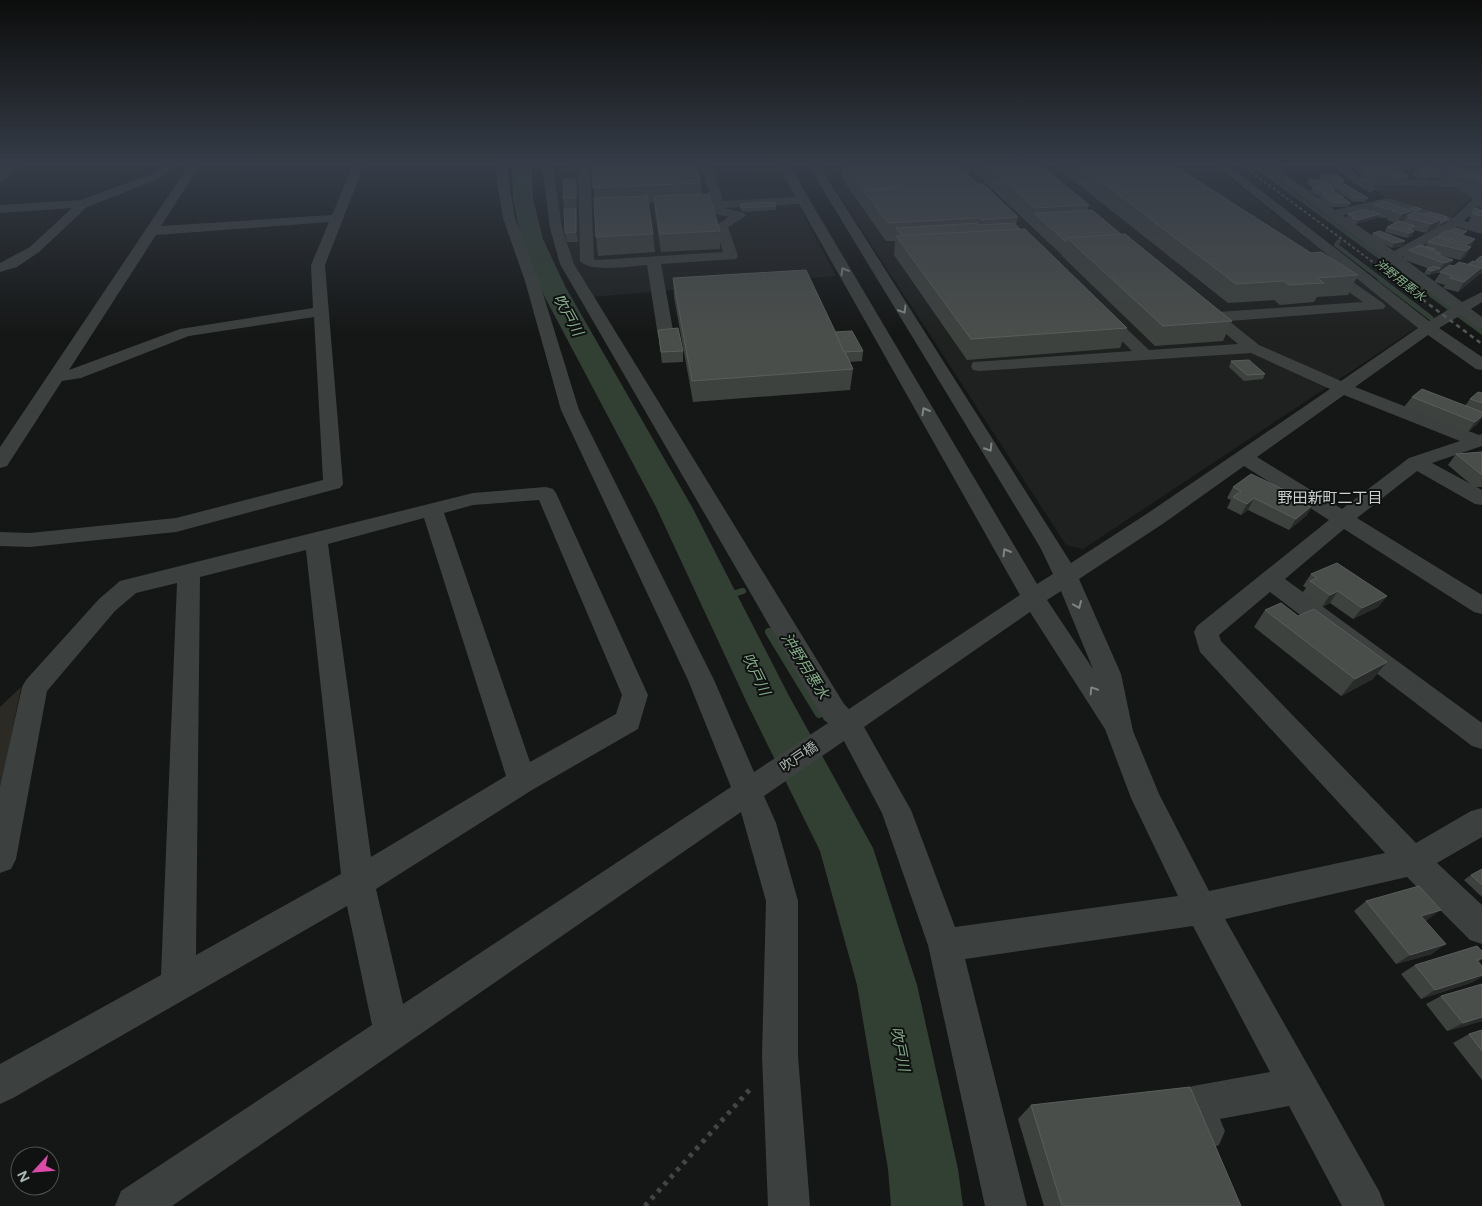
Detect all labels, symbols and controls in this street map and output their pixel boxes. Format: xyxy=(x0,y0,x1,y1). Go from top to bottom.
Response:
water label: 沖野用悪水 xyxy=(1372,256,1430,305)
one-way arrow xyxy=(840,267,850,276)
water label: 吹戸川 xyxy=(549,291,588,341)
one-way arrow xyxy=(897,305,907,314)
one-way arrow xyxy=(921,408,931,417)
one-way arrow xyxy=(983,443,993,452)
district label: 野田新町二丁目 xyxy=(1277,489,1383,507)
one-way arrow xyxy=(1003,548,1013,557)
one-way arrow xyxy=(1073,600,1083,608)
water label: 沖野用悪水 xyxy=(777,629,834,704)
water label: 吹戸川 xyxy=(738,650,775,700)
one-way arrow xyxy=(1089,686,1099,695)
street label: 吹戸橋 xyxy=(777,738,821,776)
water label: 吹戸川 xyxy=(887,1025,914,1075)
north arrow xyxy=(10,1146,60,1196)
text: N xyxy=(14,1168,34,1185)

